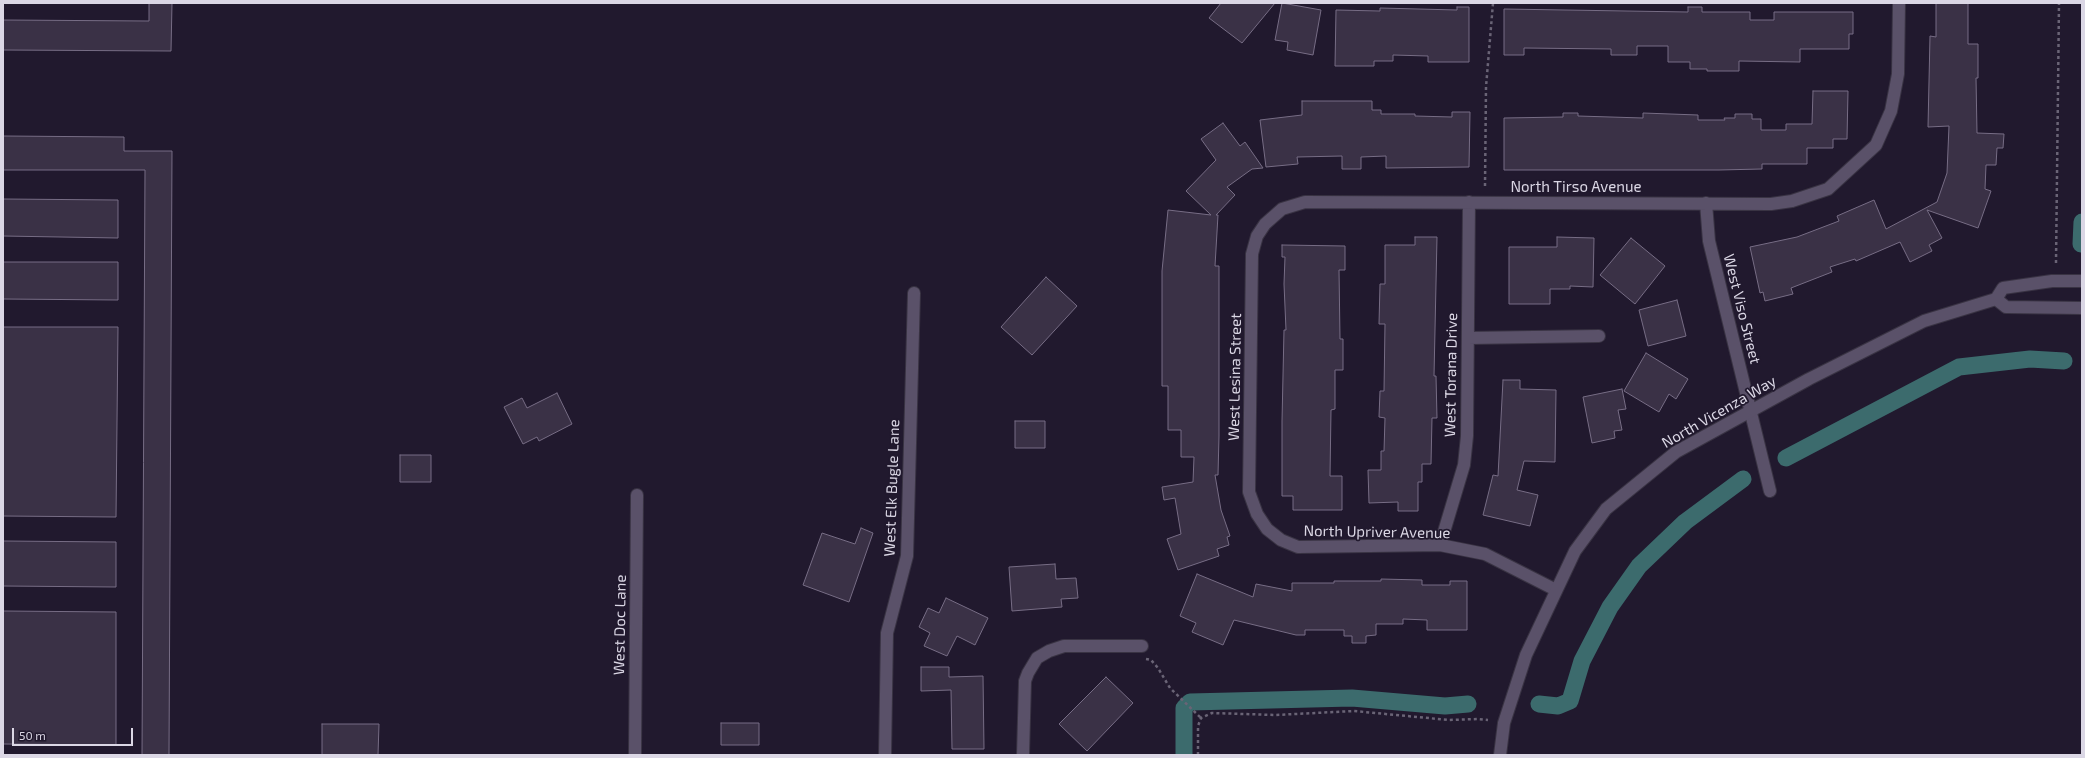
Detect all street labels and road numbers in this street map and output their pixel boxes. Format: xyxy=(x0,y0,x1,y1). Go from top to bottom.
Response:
street label: North Tirso Avenue xyxy=(1510,178,1642,196)
street label: West Viso Street xyxy=(1720,252,1764,366)
street label: West Lesina Street xyxy=(1225,313,1245,441)
street label: West Torana Drive xyxy=(1441,313,1461,437)
street label: North Vicenza Way xyxy=(1659,372,1779,452)
street label: West Elk Bugle Lane xyxy=(881,419,903,557)
street label: North Upriver Avenue xyxy=(1303,522,1451,542)
street label: West Doc Lane xyxy=(610,575,630,675)

